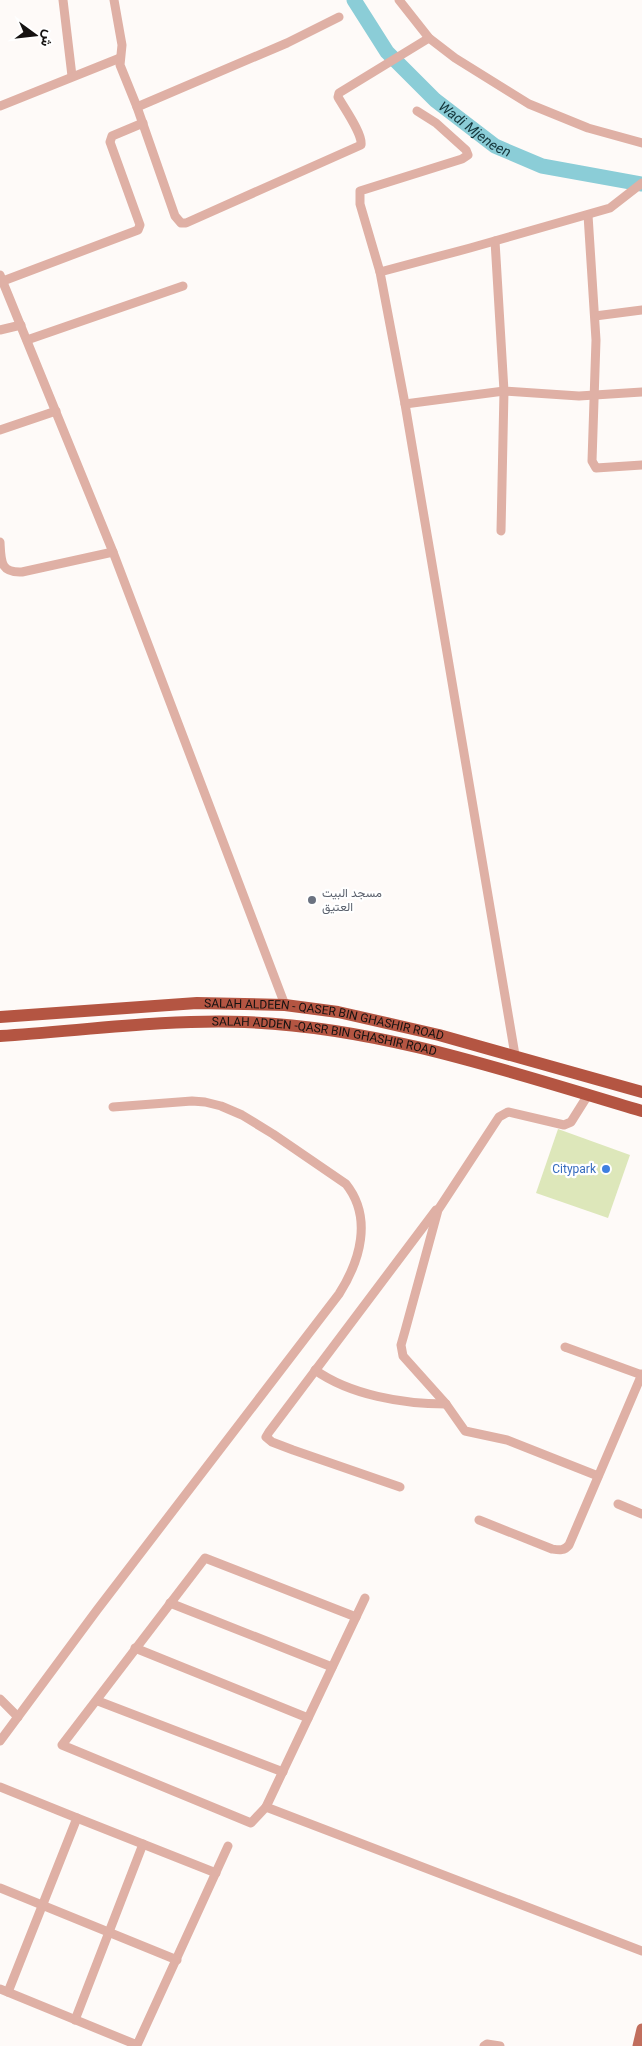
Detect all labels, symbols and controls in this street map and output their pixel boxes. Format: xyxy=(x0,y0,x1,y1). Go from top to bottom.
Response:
north arrow xyxy=(10,10,60,60)
text: ش xyxy=(37,28,57,49)
water label: Wadi Mjeneen xyxy=(436,98,513,160)
place label: مسجد البيت العتيق xyxy=(322,886,382,915)
marker: مسجد البيت العتيق xyxy=(306,894,318,906)
street label: SALAH ALDEEN - QASER BIN GHASHIR ROAD xyxy=(204,996,446,1043)
street label: SALAH ADDEN -QASR BIN GHASHIR ROAD xyxy=(212,1015,438,1059)
place label: Citypark xyxy=(552,1162,597,1176)
marker: Citypark xyxy=(600,1163,612,1175)

